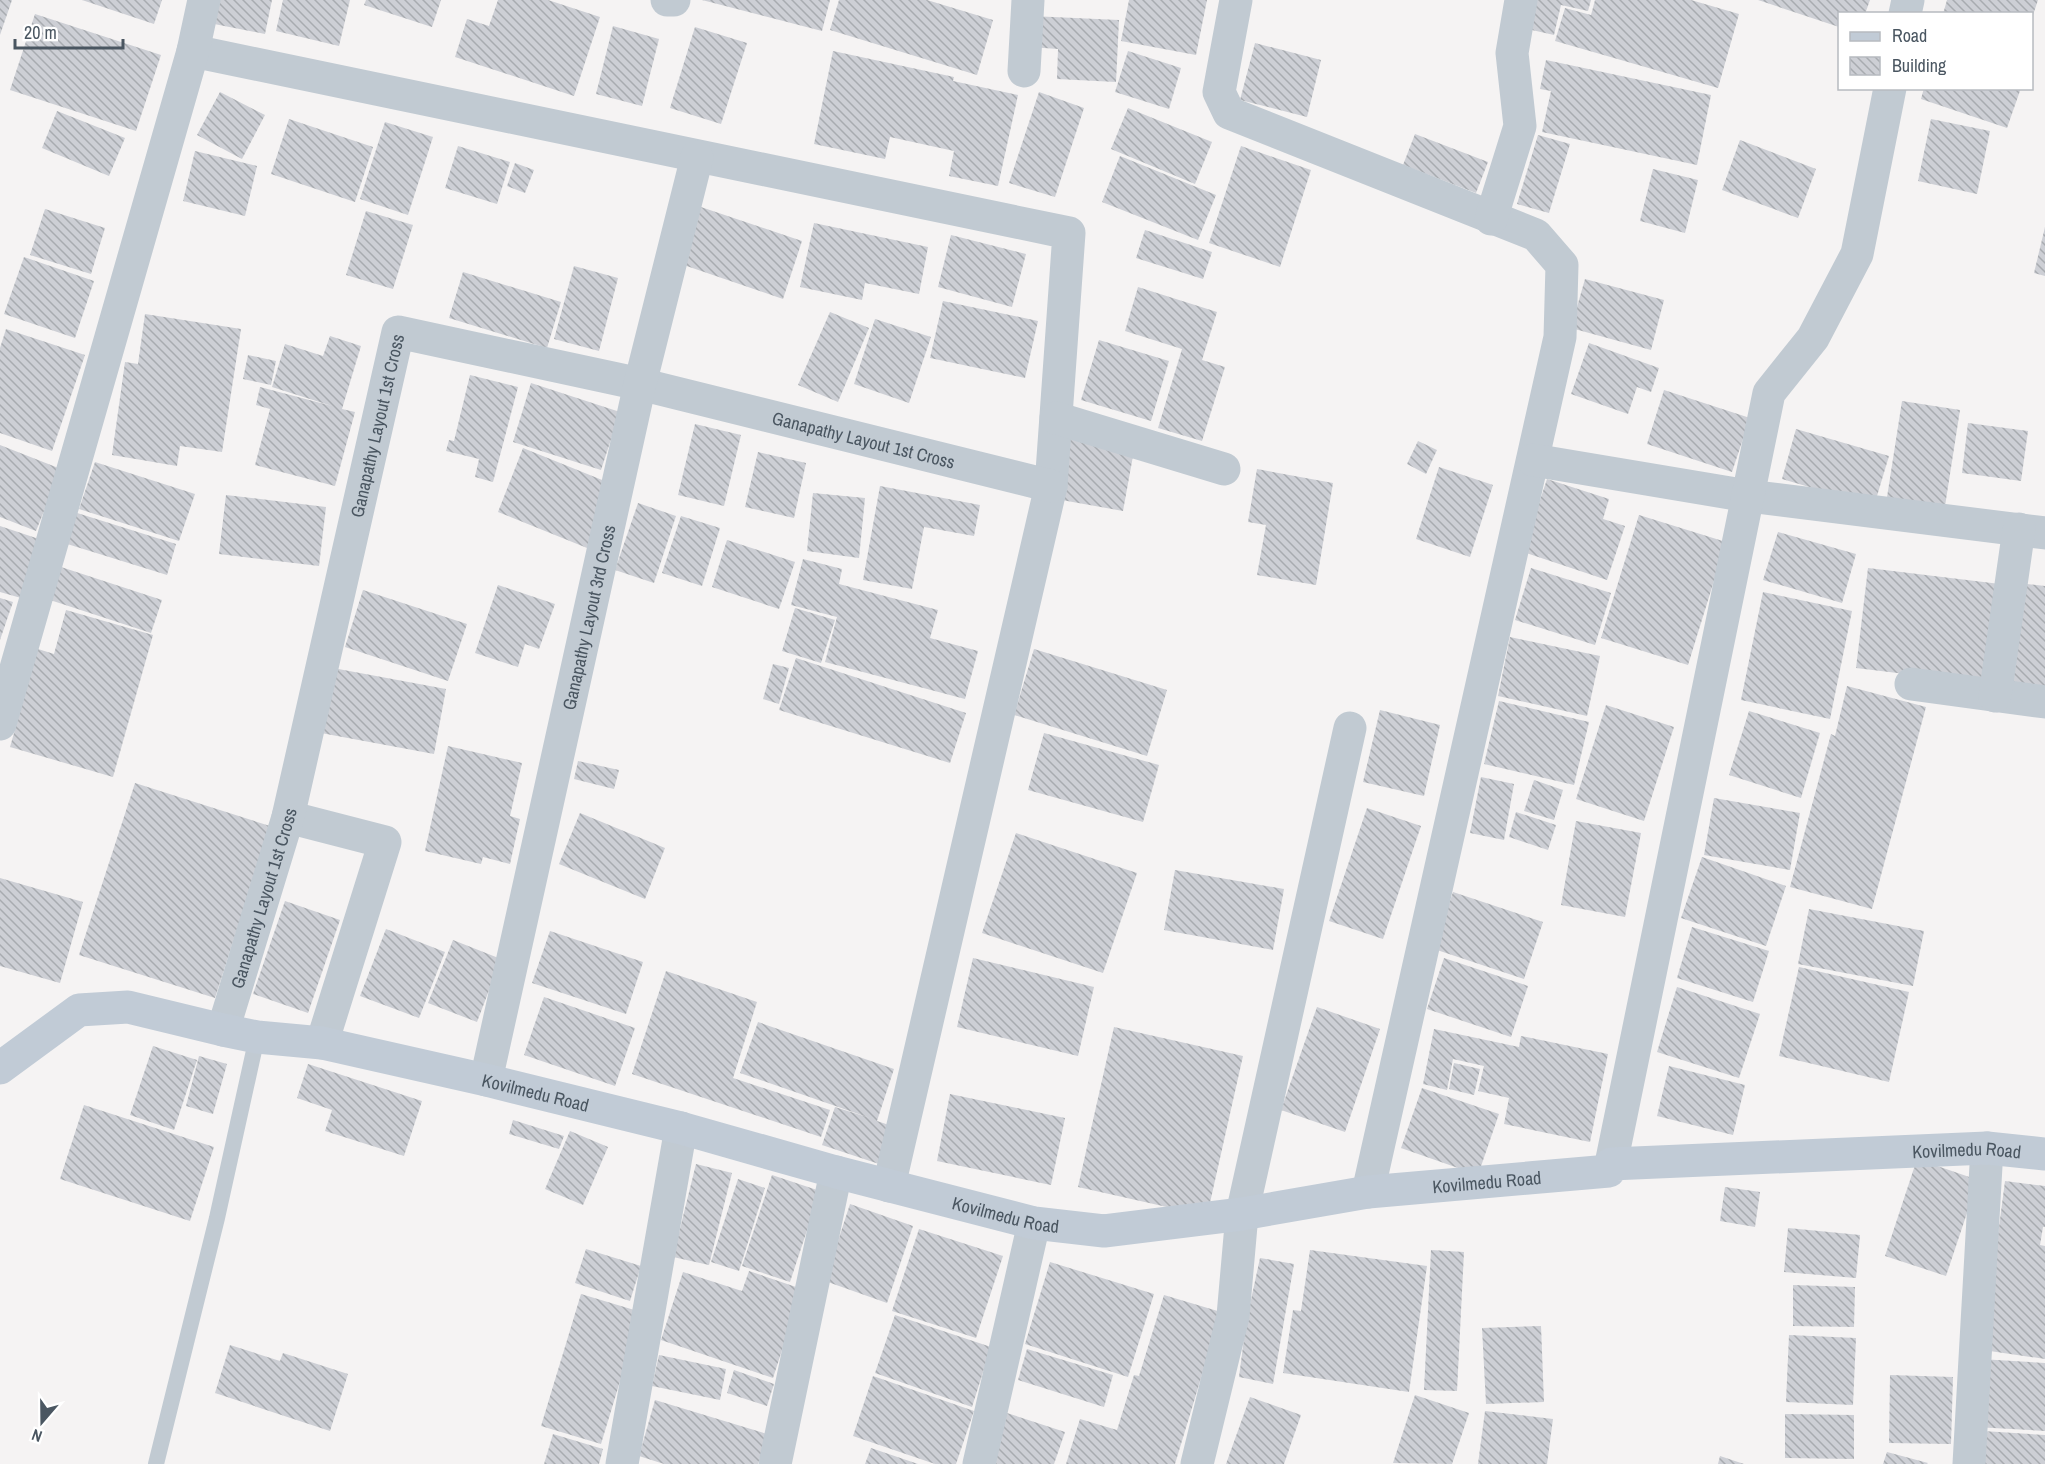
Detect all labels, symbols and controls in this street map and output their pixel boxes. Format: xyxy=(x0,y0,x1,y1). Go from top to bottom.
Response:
scale bar xyxy=(15,12,123,50)
legend xyxy=(1838,12,2033,90)
text: 20 m xyxy=(24,20,57,45)
text: Road xyxy=(1892,23,1927,48)
text: Building xyxy=(1892,53,1947,78)
street label: Ganapathy Layout 1st Cross xyxy=(344,332,410,520)
street label: Ganapathy Layout 1st Cross xyxy=(770,405,958,474)
street label: Ganapathy Layout 3rd Cross xyxy=(556,522,621,712)
street label: Ganapathy Layout 1st Cross xyxy=(224,806,302,991)
street label: Kovilmedu Road xyxy=(480,1067,592,1117)
street label: Kovilmedu Road xyxy=(1912,1135,2022,1164)
street label: Kovilmedu Road xyxy=(1431,1164,1542,1199)
street label: Kovilmedu Road xyxy=(950,1190,1061,1238)
north arrow xyxy=(12,1392,72,1452)
text: N xyxy=(29,1424,45,1448)

